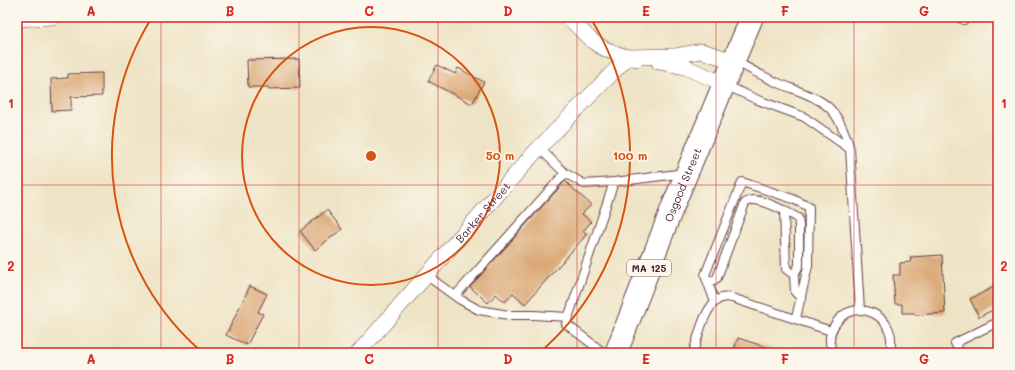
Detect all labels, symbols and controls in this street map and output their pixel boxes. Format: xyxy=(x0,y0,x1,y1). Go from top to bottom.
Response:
text: A xyxy=(86,2,96,19)
text: B xyxy=(226,2,235,19)
text: C xyxy=(364,2,374,19)
text: D xyxy=(503,2,513,19)
text: E xyxy=(642,2,650,19)
text: F xyxy=(781,2,789,19)
text: G xyxy=(919,2,929,19)
text: 1 xyxy=(8,94,14,111)
text: 1 xyxy=(1001,94,1007,111)
street label: Osgood Street xyxy=(660,145,704,224)
text: 50 m xyxy=(486,147,514,163)
text: 100 m xyxy=(613,147,647,163)
centre of rings xyxy=(364,149,378,163)
street label: Barker Street xyxy=(452,178,513,245)
text: 2 xyxy=(7,257,15,274)
text: 2 xyxy=(1000,257,1008,274)
road number: MA 125 xyxy=(627,260,671,276)
text: A xyxy=(86,350,96,367)
text: B xyxy=(226,350,235,367)
text: C xyxy=(364,350,374,367)
text: D xyxy=(503,350,513,367)
text: E xyxy=(642,350,650,367)
text: F xyxy=(781,350,789,367)
text: G xyxy=(919,350,929,367)

